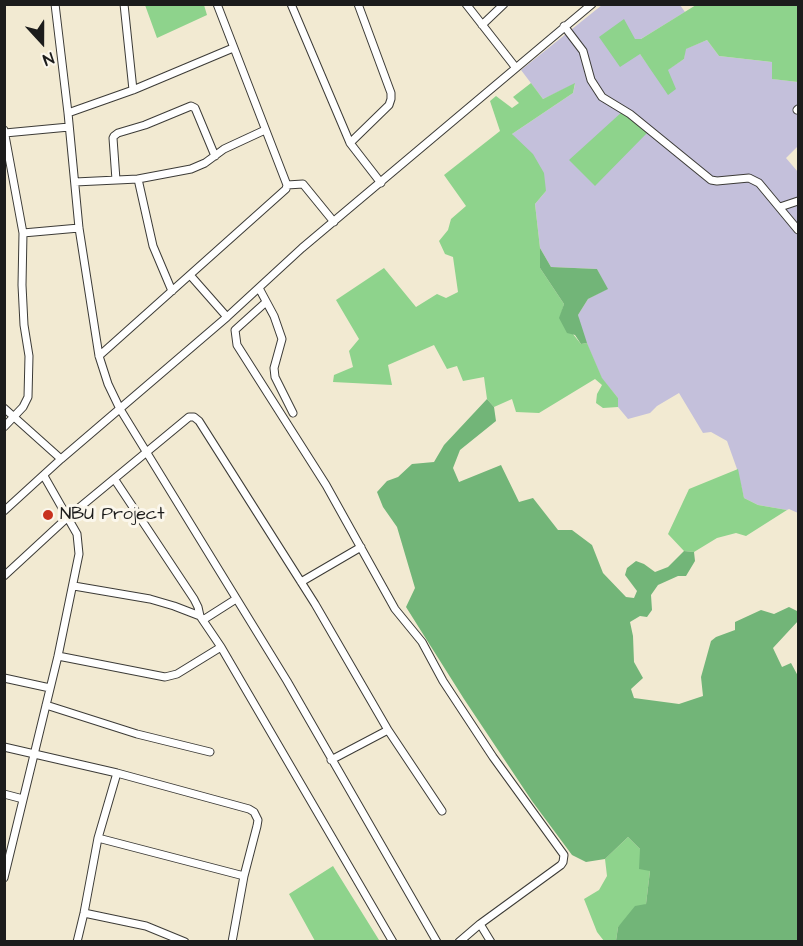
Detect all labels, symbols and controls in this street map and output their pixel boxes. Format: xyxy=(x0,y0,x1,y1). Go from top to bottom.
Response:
north arrow xyxy=(12,12,72,72)
text: N xyxy=(40,47,57,71)
place label: NBU Project xyxy=(60,504,165,526)
marker: NBU Project xyxy=(41,508,55,522)

